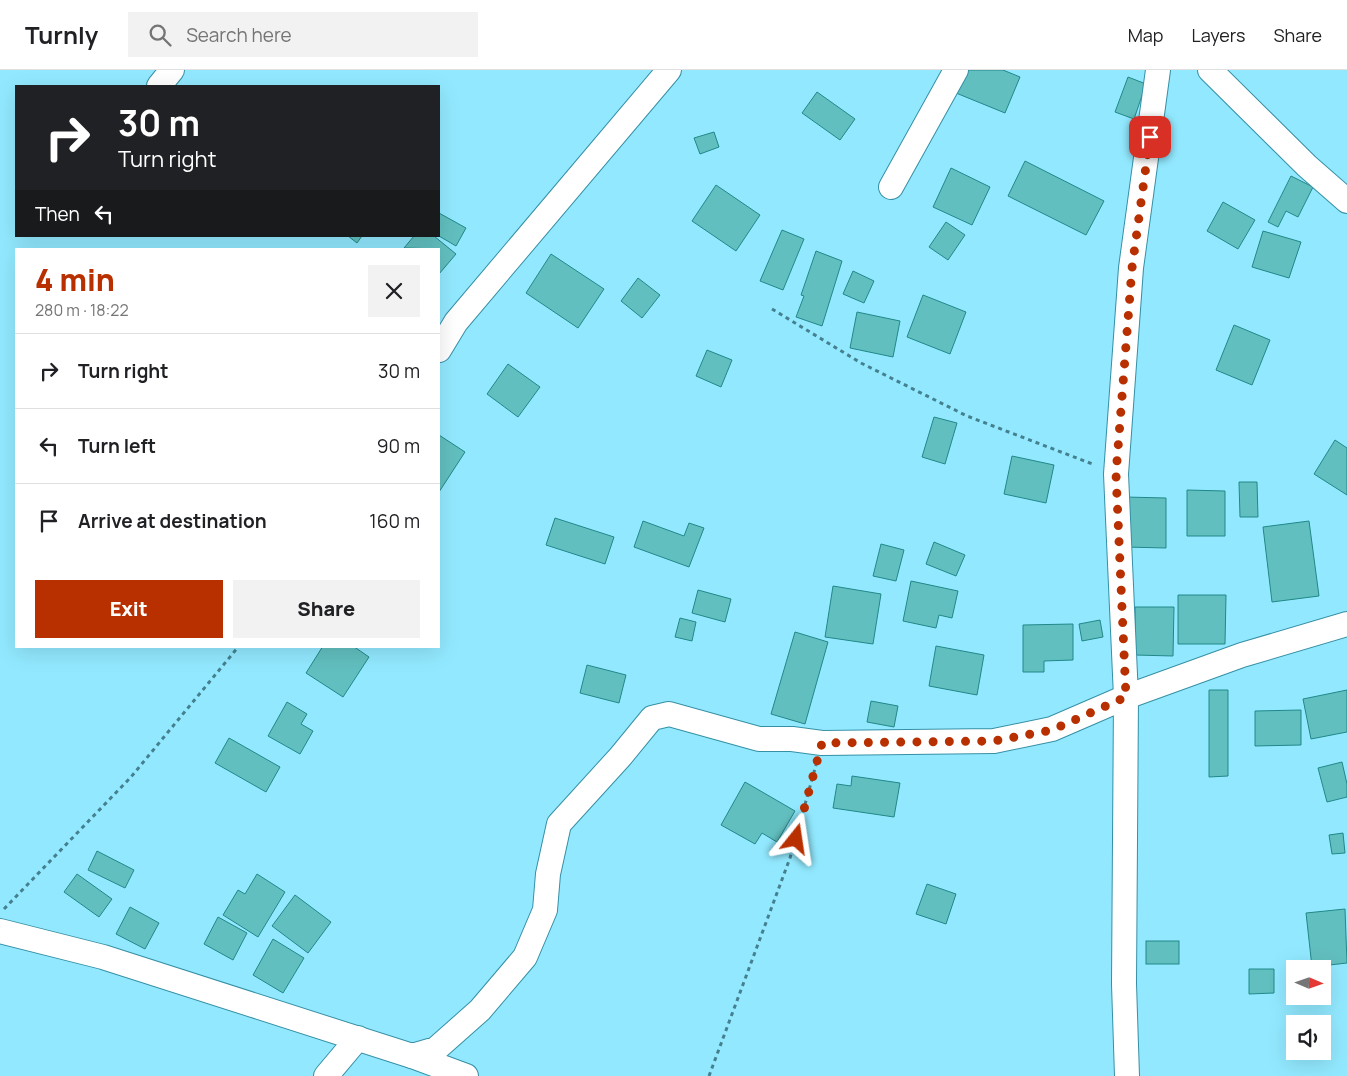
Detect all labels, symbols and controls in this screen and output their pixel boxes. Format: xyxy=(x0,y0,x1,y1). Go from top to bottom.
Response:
search box xyxy=(128,12,478,57)
text: Turnly xyxy=(25,18,98,51)
icon: search xyxy=(146,21,174,49)
text: Search here xyxy=(186,22,292,48)
text: Map xyxy=(1128,23,1163,47)
text: Layers xyxy=(1191,23,1245,47)
text: Share xyxy=(1273,23,1322,47)
text: 30 m xyxy=(118,99,200,147)
icon: right xyxy=(35,105,100,170)
pin xyxy=(1129,116,1171,158)
icon: arrive xyxy=(1136,123,1164,151)
text: Turn right xyxy=(118,144,216,174)
icon: left xyxy=(90,200,118,228)
text: Then xyxy=(35,201,80,227)
text: 4 min xyxy=(35,259,115,300)
button: close xyxy=(368,265,420,317)
text: 280 m · 18:22 xyxy=(35,299,129,321)
icon: right xyxy=(35,357,63,385)
text: Turn right xyxy=(78,358,168,384)
text: 30 m xyxy=(378,358,420,384)
icon: left xyxy=(35,432,63,460)
text: Turn left xyxy=(78,433,156,459)
text: 90 m xyxy=(377,433,420,459)
icon: arrive xyxy=(35,507,63,535)
text: Arrive at destination xyxy=(78,508,267,534)
text: 160 m xyxy=(369,508,420,534)
button: Exit xyxy=(35,580,223,638)
button: Share xyxy=(233,580,420,638)
position arrow xyxy=(769,812,821,864)
north arrow xyxy=(1286,960,1331,1005)
map controls xyxy=(1286,960,1331,1060)
button: sound xyxy=(1286,1015,1331,1060)

